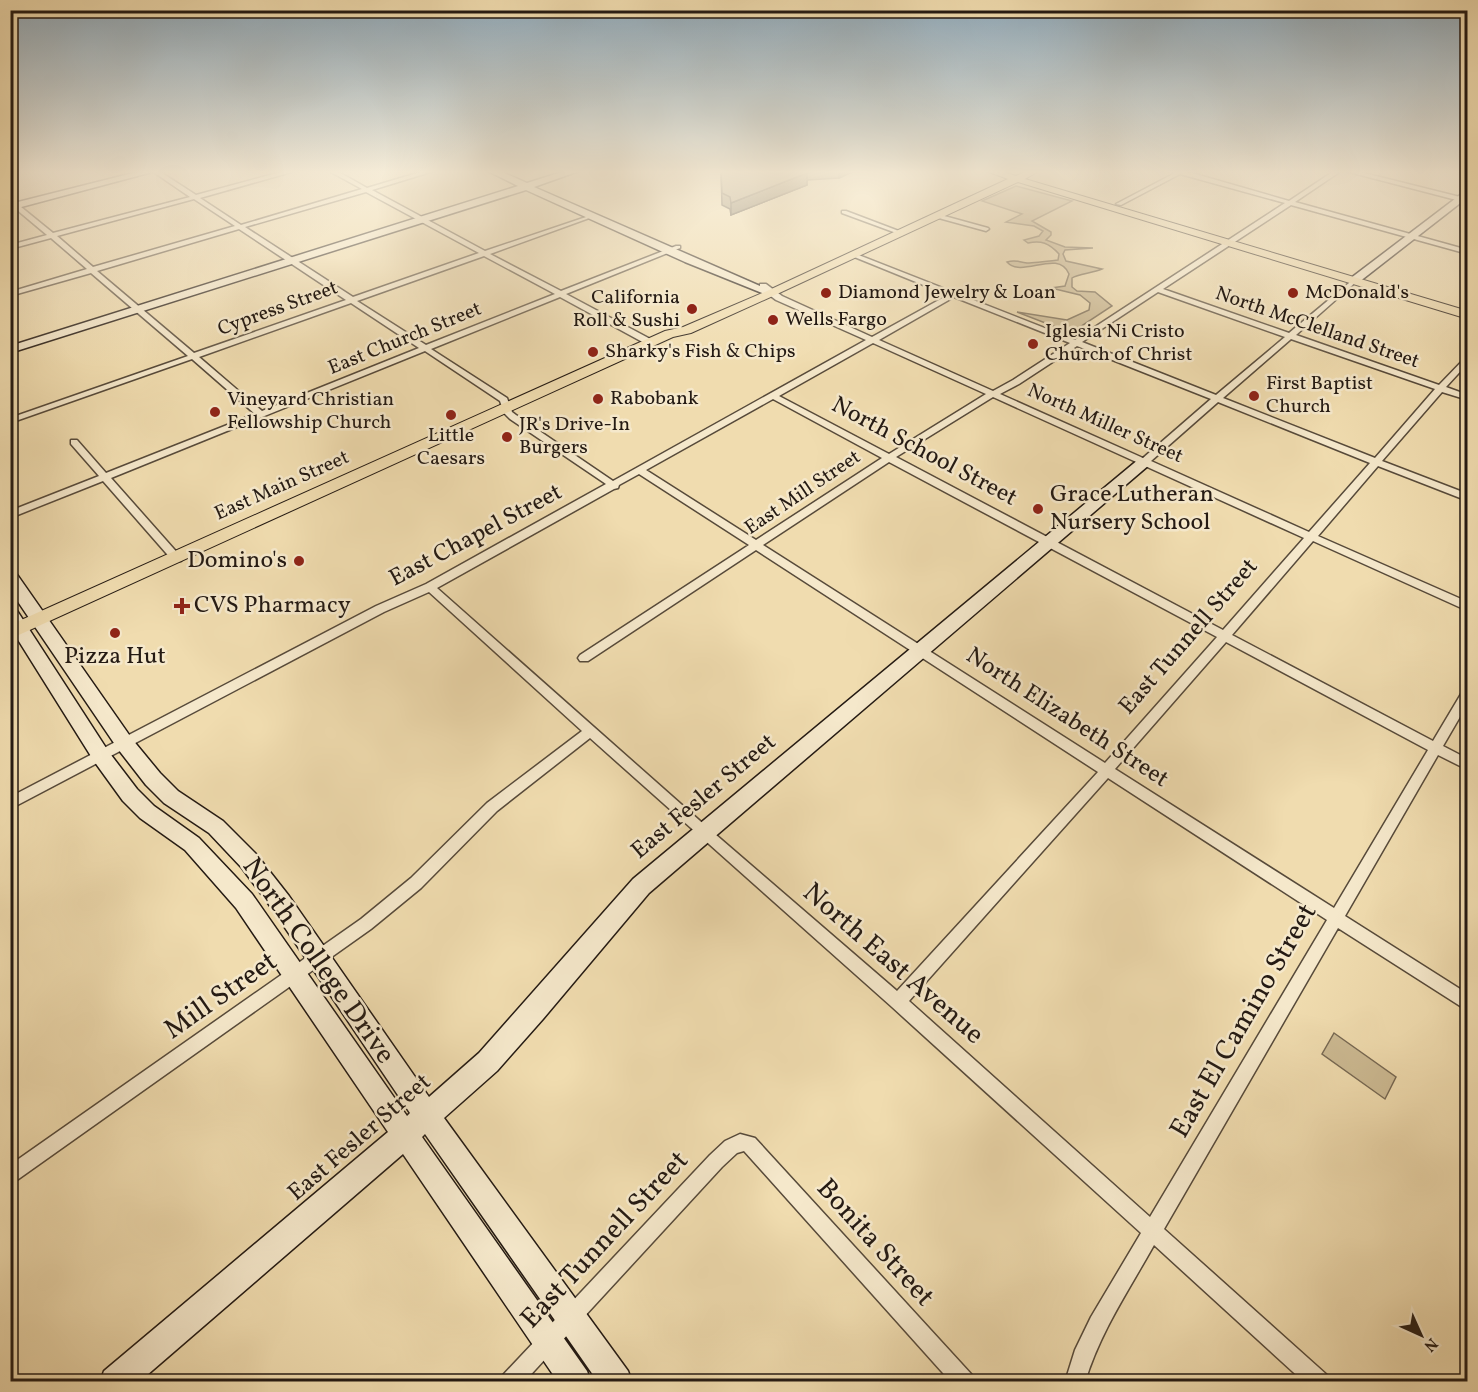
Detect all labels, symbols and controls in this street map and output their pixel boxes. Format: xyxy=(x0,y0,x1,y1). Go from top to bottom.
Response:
street label: Cypress Street xyxy=(214,274,342,344)
place label: Diamond Jewelry & Loan xyxy=(838,279,1056,307)
place label: McDonald's xyxy=(1305,279,1409,307)
street label: North McClelland Street xyxy=(1211,280,1423,376)
place label: California Roll & Sushi xyxy=(573,284,680,335)
marker: Diamond Jewelry & Loan xyxy=(819,286,833,300)
marker: McDonald's xyxy=(1286,286,1300,300)
street label: East Church Street xyxy=(324,295,486,383)
marker: California Roll & Sushi xyxy=(685,302,699,316)
place label: Wells Fargo xyxy=(785,306,887,334)
marker: Wells Fargo xyxy=(766,313,780,327)
place label: Iglesia Ni Cristo Church of Christ xyxy=(1045,318,1192,369)
marker: Iglesia Ni Cristo Church of Christ xyxy=(1026,337,1040,351)
place label: Sharky's Fish & Chips xyxy=(605,338,796,366)
marker: Sharky's Fish & Chips xyxy=(586,345,600,359)
place label: First Baptist Church xyxy=(1266,370,1373,421)
street label: North Miller Street xyxy=(1023,377,1187,471)
place label: Rabobank xyxy=(610,385,699,413)
place label: Vineyard Christian Fellowship Church xyxy=(227,386,394,437)
street label: North School Street xyxy=(825,389,1023,515)
marker: First Baptist Church xyxy=(1247,389,1261,403)
marker: Rabobank xyxy=(591,392,605,406)
marker: Vineyard Christian Fellowship Church xyxy=(208,405,222,419)
marker: Little Caesars xyxy=(444,408,458,422)
place label: JR's Drive-In Burgers xyxy=(519,411,630,462)
place label: Little Caesars xyxy=(417,422,485,473)
marker: JR's Drive-In Burgers xyxy=(500,430,514,444)
street label: East Main Street xyxy=(210,444,354,528)
street label: East Mill Street xyxy=(739,444,867,542)
street label: East Chapel Street xyxy=(383,476,569,596)
place label: Grace Lutheran Nursery School xyxy=(1050,478,1214,540)
marker: Grace Lutheran Nursery School xyxy=(1031,502,1045,516)
place label: Domino's xyxy=(187,544,287,578)
street label: East Tunnell Street xyxy=(1111,551,1267,723)
marker: Domino's xyxy=(292,554,306,568)
place label: CVS Pharmacy xyxy=(194,589,351,623)
marker: CVS Pharmacy xyxy=(175,599,189,613)
marker: Pizza Hut xyxy=(108,626,122,640)
place label: Pizza Hut xyxy=(64,640,166,674)
street label: North Elizabeth Street xyxy=(959,640,1175,796)
street label: East Fesler Street xyxy=(624,726,784,868)
street label: North College Drive xyxy=(232,850,404,1072)
street label: North East Avenue xyxy=(794,874,992,1054)
street label: East El Camino Street xyxy=(1161,896,1327,1146)
street label: Mill Street xyxy=(156,943,286,1049)
street label: East Fesler Street xyxy=(281,1066,439,1210)
street label: East Tunnell Street xyxy=(512,1142,698,1338)
street label: Bonita Street xyxy=(807,1170,943,1316)
north arrow xyxy=(1391,1305,1451,1365)
text: N xyxy=(1418,1332,1442,1356)

